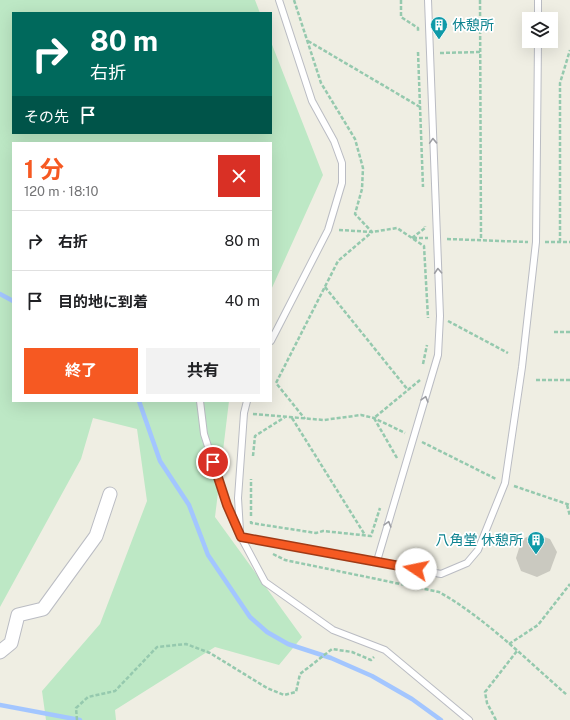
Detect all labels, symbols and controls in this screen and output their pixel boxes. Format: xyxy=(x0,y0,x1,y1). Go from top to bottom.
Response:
map controls xyxy=(522,12,558,48)
button: layers xyxy=(522,12,558,48)
building icon: 休憩所 xyxy=(429,15,449,40)
place label: 休憩所 xyxy=(452,17,494,33)
text: 80 m xyxy=(90,24,158,57)
icon: right xyxy=(24,28,76,80)
text: 右折 xyxy=(90,62,126,83)
icon: arrive xyxy=(77,104,99,126)
text: その先 xyxy=(24,108,69,125)
one-way arrow xyxy=(429,138,437,144)
text: 1 分 xyxy=(24,155,64,183)
button: close xyxy=(218,155,260,197)
text: 120 m · 18:10 xyxy=(24,184,99,199)
icon: right xyxy=(24,230,46,252)
text: 80 m xyxy=(225,232,260,249)
text: 右折 xyxy=(58,233,88,250)
one-way arrow xyxy=(434,268,442,274)
icon: arrive xyxy=(24,290,46,312)
text: 40 m xyxy=(225,292,260,309)
text: 目的地に到着 xyxy=(58,293,148,310)
button: 終了 xyxy=(24,348,138,394)
button: 共有 xyxy=(146,348,260,394)
one-way arrow xyxy=(420,396,429,403)
pin xyxy=(196,445,230,479)
icon: arrive xyxy=(202,451,224,473)
one-way arrow xyxy=(383,521,392,528)
building icon: 八角堂 休憩所 xyxy=(526,530,546,555)
place label: 八角堂 休憩所 xyxy=(436,532,523,548)
position arrow xyxy=(395,548,437,590)

